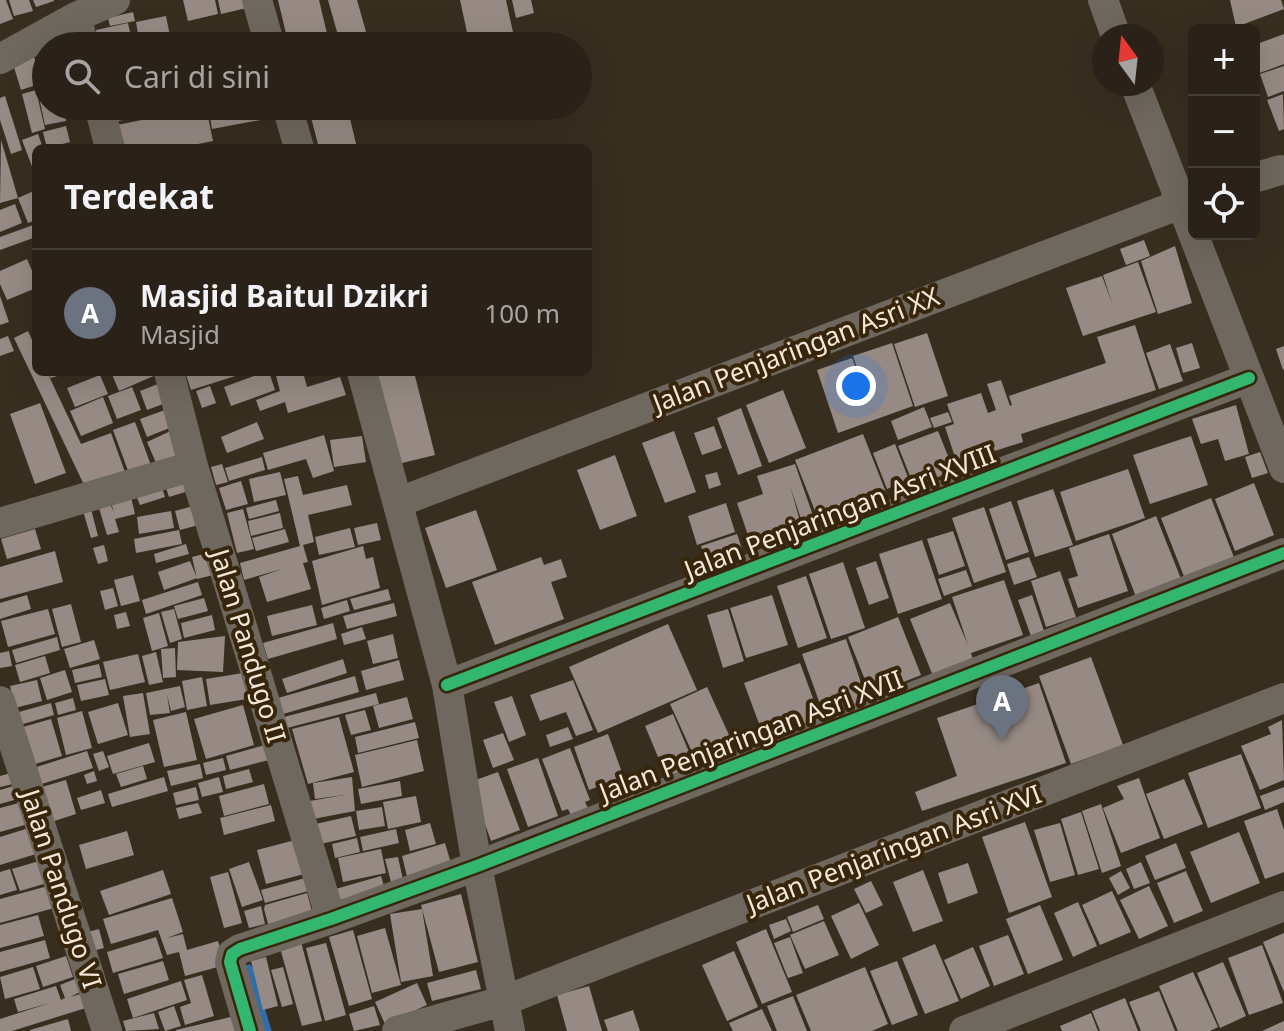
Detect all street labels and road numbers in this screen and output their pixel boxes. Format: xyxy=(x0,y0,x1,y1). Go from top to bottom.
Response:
street label: Jalan Penjaringan Asri XX xyxy=(644,277,945,421)
street label: Jalan Penjaringan Asri XVIII xyxy=(676,435,1001,588)
street label: Jalan Pandugo II xyxy=(202,542,295,747)
street label: Jalan Penjaringan Asri XVII xyxy=(591,661,908,811)
street label: Jalan Penjaringan Asri XVI xyxy=(738,775,1046,922)
street label: Jalan Pandugo VI xyxy=(12,782,111,993)

